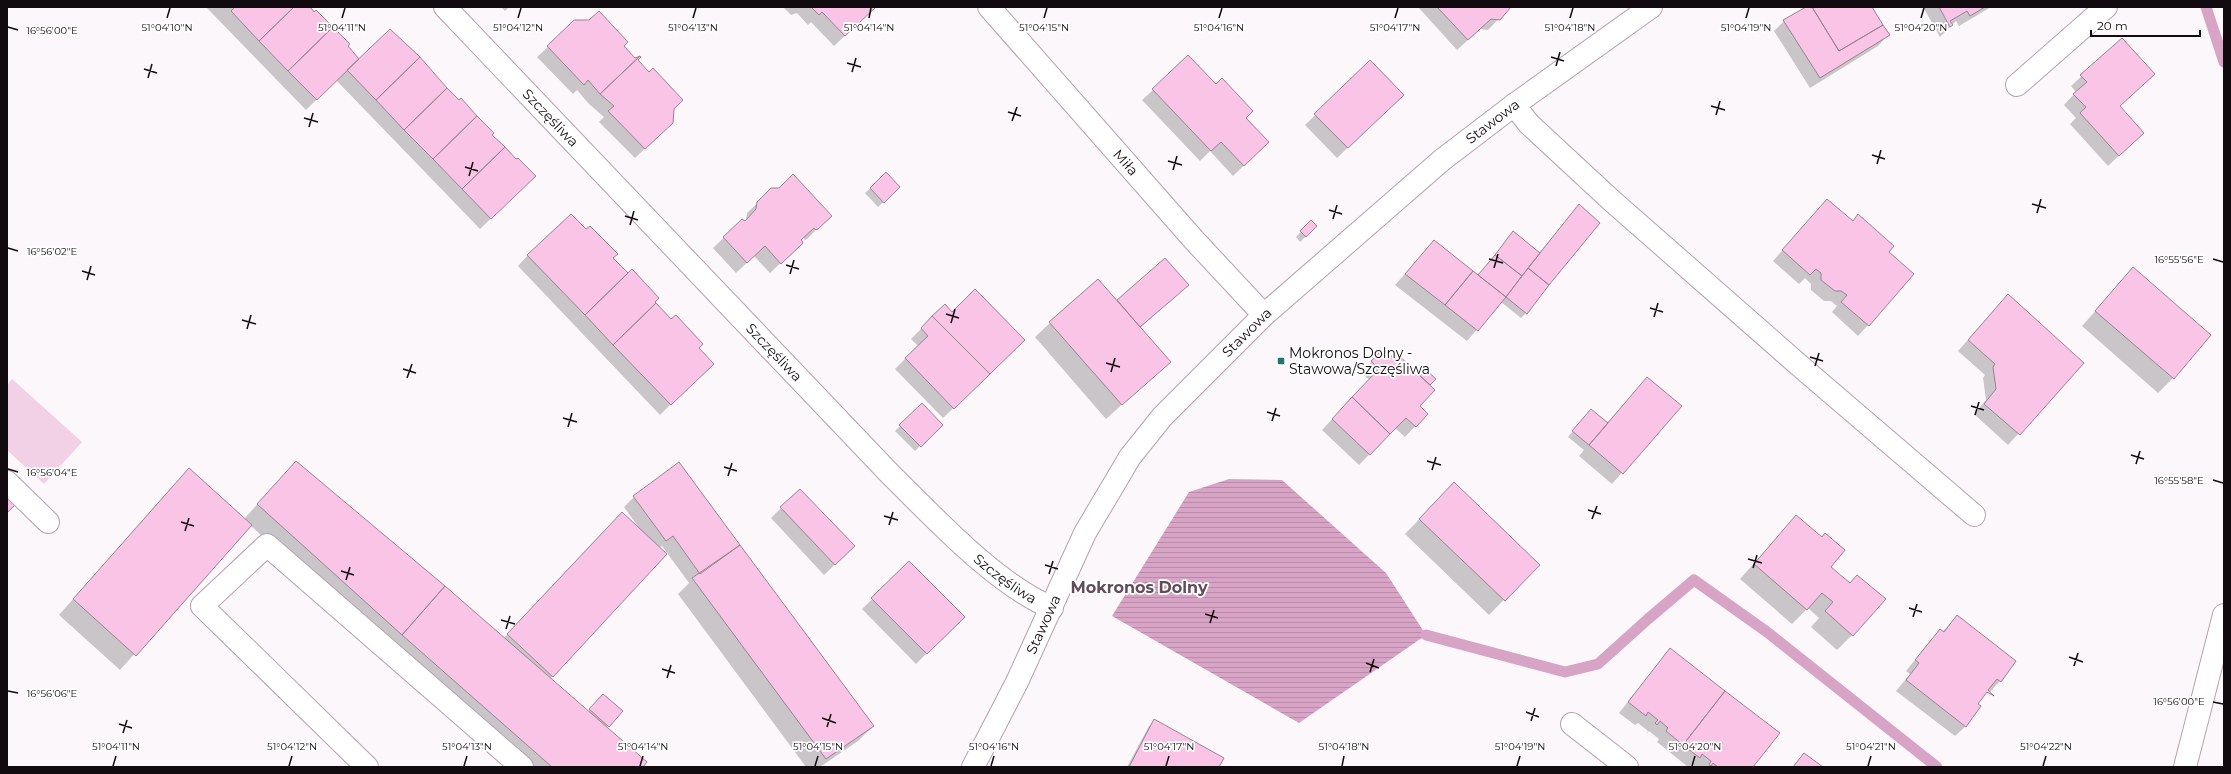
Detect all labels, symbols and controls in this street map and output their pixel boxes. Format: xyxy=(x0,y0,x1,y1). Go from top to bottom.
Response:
scale bar xyxy=(2091,12,2200,38)
text: 20 m xyxy=(2097,18,2128,33)
text: 51°04'10"N xyxy=(141,21,193,34)
text: 51°04'11"N xyxy=(318,21,366,34)
text: 51°04'12"N xyxy=(493,21,543,34)
text: 51°04'13"N xyxy=(668,21,718,34)
text: 51°04'14"N xyxy=(844,21,894,34)
text: 51°04'15"N xyxy=(1019,21,1069,34)
text: 51°04'16"N xyxy=(1194,21,1244,34)
text: 51°04'17"N xyxy=(1370,21,1420,34)
text: 51°04'18"N xyxy=(1545,21,1595,34)
text: 51°04'19"N xyxy=(1721,21,1771,34)
text: 51°04'20"N xyxy=(1895,21,1947,34)
text: 16°56'00"E xyxy=(26,24,78,37)
street label: Szczęśliwa xyxy=(519,85,582,151)
street label: Stawowa xyxy=(1462,95,1523,148)
street label: Miła xyxy=(1109,145,1142,179)
text: 16°56'02"E xyxy=(27,245,77,258)
text: 16°55'56"E xyxy=(2154,253,2204,266)
street label: Stawowa xyxy=(1218,303,1275,361)
street label: Szczęśliwa xyxy=(742,319,806,385)
place label: Mokronos Dolny - Stawowa/Szczęśliwa xyxy=(1289,344,1430,378)
marker: Mokronos Dolny - Stawowa/Szczęśliwa xyxy=(1276,356,1286,366)
text: 16°56'04"E xyxy=(27,466,78,479)
text: 16°55'58"E xyxy=(2154,474,2204,487)
street label: Szczęśliwa xyxy=(970,550,1040,608)
district label: Mokronos Dolny xyxy=(1070,578,1208,597)
street label: Stawowa xyxy=(1022,592,1065,657)
text: 16°56'06"E xyxy=(27,687,78,700)
text: 16°56'00"E xyxy=(2153,695,2205,708)
text: 51°04'11"N xyxy=(92,740,140,753)
text: 51°04'12"N xyxy=(267,740,317,753)
text: 51°04'13"N xyxy=(442,740,492,753)
text: 51°04'14"N xyxy=(618,740,668,753)
text: 51°04'15"N xyxy=(793,740,843,753)
text: 51°04'16"N xyxy=(969,740,1019,753)
text: 51°04'17"N xyxy=(1144,740,1194,753)
text: 51°04'18"N xyxy=(1319,740,1369,753)
text: 51°04'19"N xyxy=(1495,740,1545,753)
text: 51°04'20"N xyxy=(1669,740,1721,753)
text: 51°04'21"N xyxy=(1846,740,1896,753)
text: 51°04'22"N xyxy=(2020,740,2072,753)

